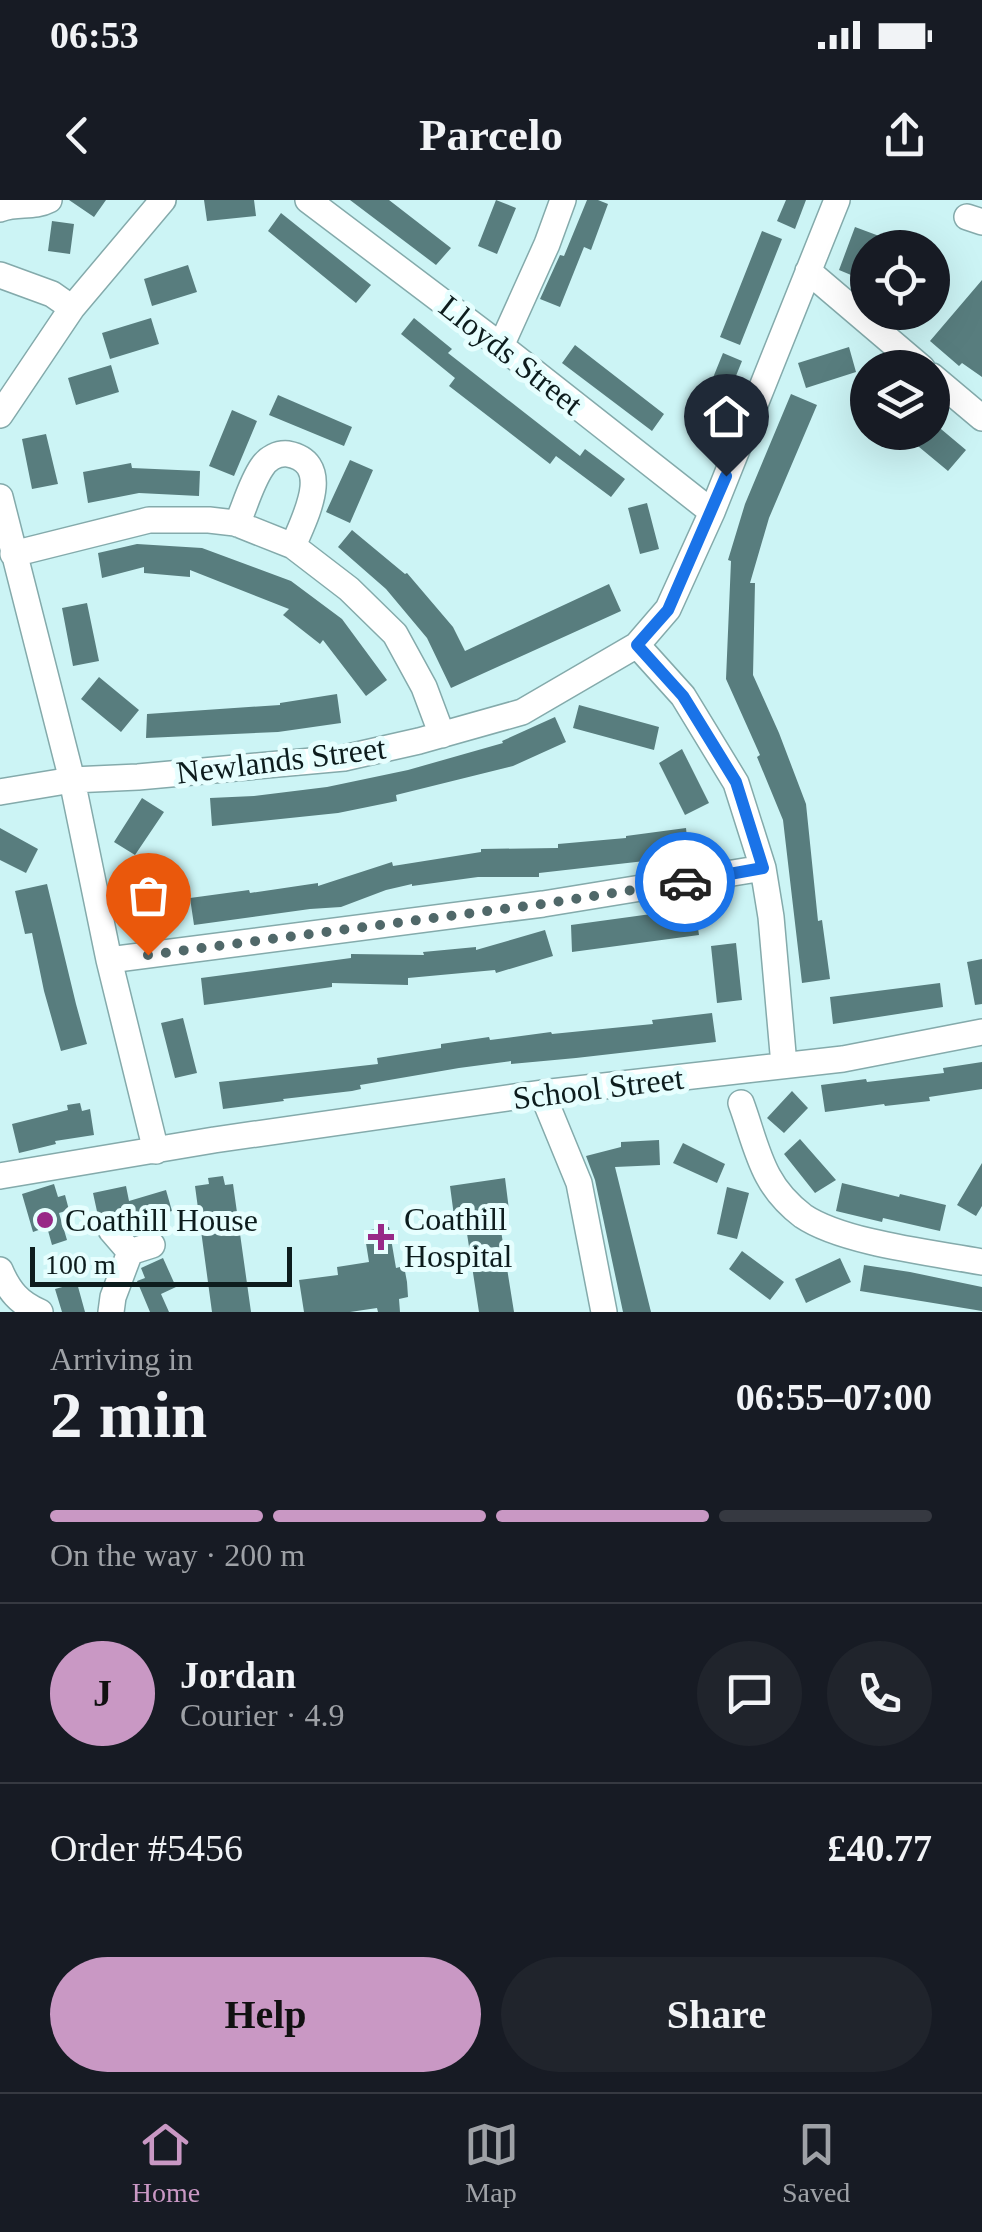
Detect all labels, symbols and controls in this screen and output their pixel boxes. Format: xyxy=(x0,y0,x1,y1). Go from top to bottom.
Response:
text: 06:53 xyxy=(50,14,139,56)
icon: back xyxy=(50,108,105,163)
icon: share xyxy=(877,108,932,163)
text: Parcelo xyxy=(419,110,563,160)
map controls xyxy=(850,230,950,450)
button: locate xyxy=(850,230,950,330)
street label: Lloyds Street xyxy=(432,288,590,422)
button: layers xyxy=(850,350,950,450)
pin xyxy=(684,374,769,477)
icon: home xyxy=(699,389,754,444)
street label: Newlands Street xyxy=(174,729,388,791)
courier xyxy=(635,832,735,932)
pin xyxy=(106,853,191,956)
icon: car xyxy=(658,855,713,910)
icon: bag xyxy=(121,868,176,923)
street label: School Street xyxy=(511,1060,685,1116)
place label: Coathill Hospital xyxy=(404,1201,513,1274)
place label: Coathill House xyxy=(65,1202,258,1238)
marker: Coathill House xyxy=(34,1209,56,1231)
marker: Coathill Hospital xyxy=(368,1224,394,1250)
scale bar xyxy=(30,1242,292,1286)
text: 100 m xyxy=(45,1249,116,1280)
text: Arriving in xyxy=(50,1341,193,1377)
text: 06:55–07:00 xyxy=(736,1376,932,1418)
text: 2 min xyxy=(50,1379,207,1451)
text: On the way · 200 m xyxy=(50,1537,305,1573)
button: chat xyxy=(697,1641,802,1746)
button: phone xyxy=(827,1641,932,1746)
text: Jordan xyxy=(180,1654,296,1696)
text: J xyxy=(93,1672,112,1714)
text: Courier · 4.9 xyxy=(180,1697,344,1733)
text: Order #5456 xyxy=(50,1827,243,1869)
text: £40.77 xyxy=(828,1827,932,1869)
button: Help xyxy=(50,1957,481,2072)
button: Share xyxy=(501,1957,932,2072)
tab: Home xyxy=(132,2117,200,2209)
tab: Map xyxy=(464,2117,519,2209)
tab: Saved xyxy=(782,2117,850,2209)

